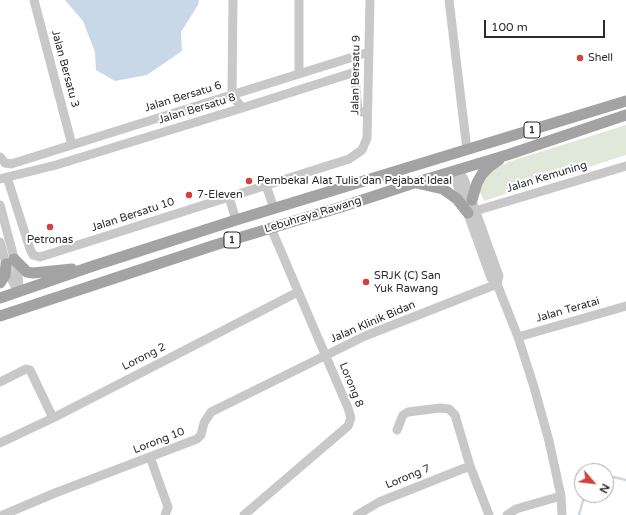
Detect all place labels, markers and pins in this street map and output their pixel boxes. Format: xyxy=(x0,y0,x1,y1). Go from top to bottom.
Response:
place label: Shell xyxy=(588,51,613,65)
marker: Shell xyxy=(575,53,585,63)
place label: Pembekal Alat Tulis dan Pejabat Ideal xyxy=(257,174,452,188)
marker: Pembekal Alat Tulis dan Pejabat Ideal xyxy=(244,176,254,186)
place label: 7-Eleven xyxy=(197,188,243,202)
marker: 7-Eleven xyxy=(184,190,194,200)
marker: Petronas xyxy=(45,222,55,232)
place label: Petronas xyxy=(27,233,73,247)
place label: SRJK (C) San Yuk Rawang xyxy=(374,269,441,295)
marker: SRJK (C) San Yuk Rawang xyxy=(361,277,371,287)

